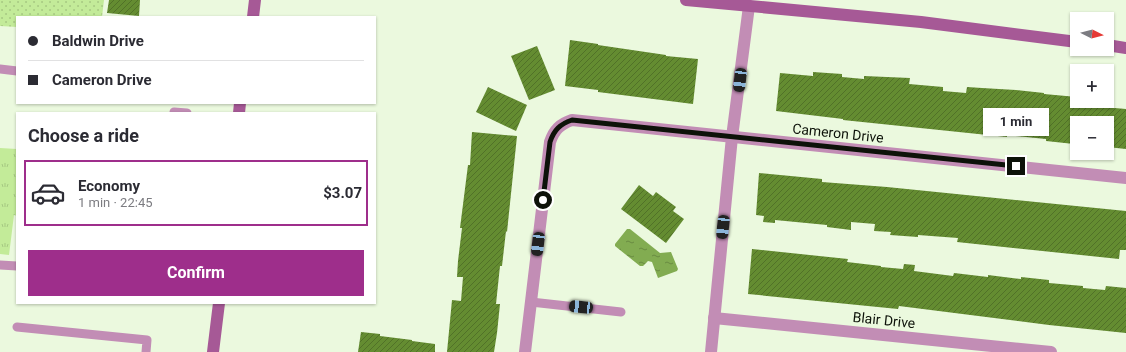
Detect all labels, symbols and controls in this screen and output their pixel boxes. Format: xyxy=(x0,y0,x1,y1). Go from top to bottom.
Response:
north arrow xyxy=(1070,12,1114,56)
map controls xyxy=(1070,12,1114,160)
text: Baldwin Drive xyxy=(52,32,144,50)
button: + xyxy=(1070,64,1114,108)
car xyxy=(733,67,747,93)
text: Cameron Drive xyxy=(52,71,152,89)
callout: 1 min xyxy=(983,108,1049,136)
text: 1 min xyxy=(1000,114,1032,129)
button: − xyxy=(1070,116,1114,160)
street label: Cameron Drive xyxy=(792,120,884,146)
text: Choose a ride xyxy=(28,125,139,146)
route end xyxy=(1007,157,1025,175)
icon: car xyxy=(30,175,66,211)
text: Economy xyxy=(78,177,140,195)
text: $3.07 xyxy=(323,184,362,202)
route start xyxy=(534,191,552,209)
text: 1 min · 22:45 xyxy=(78,195,153,210)
car xyxy=(716,214,730,240)
car xyxy=(531,231,545,257)
button: Confirm xyxy=(28,250,364,296)
car xyxy=(568,300,594,314)
street label: Blair Drive xyxy=(852,309,916,331)

